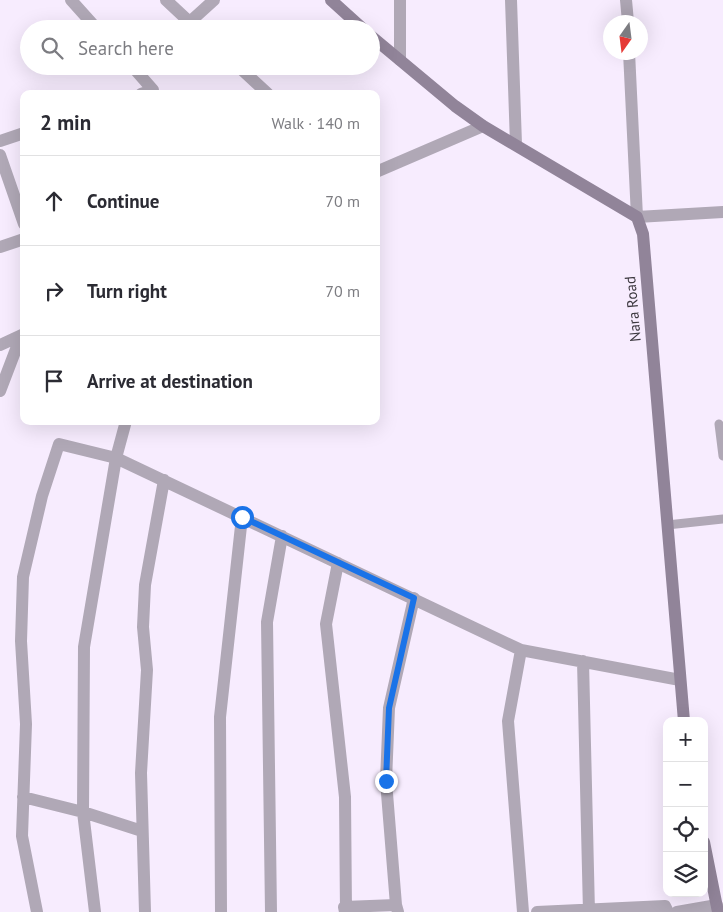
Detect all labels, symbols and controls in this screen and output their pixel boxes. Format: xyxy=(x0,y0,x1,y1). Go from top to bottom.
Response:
north arrow xyxy=(603,15,648,60)
search box xyxy=(20,20,380,75)
icon: search xyxy=(38,34,66,62)
text: Search here xyxy=(78,36,174,60)
text: 2 min xyxy=(40,109,91,136)
text: Walk · 140 m xyxy=(271,113,360,133)
icon: ahead xyxy=(40,187,68,215)
text: Continue xyxy=(87,189,159,213)
text: 70 m xyxy=(325,191,360,211)
street label: Nara Road xyxy=(620,275,645,343)
icon: right xyxy=(40,277,68,305)
text: Turn right xyxy=(87,279,167,303)
text: 70 m xyxy=(325,281,360,301)
icon: arrive xyxy=(40,367,68,395)
text: Arrive at destination xyxy=(87,369,253,393)
route start xyxy=(231,506,254,529)
map controls xyxy=(663,717,708,897)
button: + xyxy=(663,717,708,762)
button: − xyxy=(663,762,708,807)
route end xyxy=(375,770,398,793)
button: locate xyxy=(663,807,708,852)
button: layers xyxy=(663,852,708,897)

